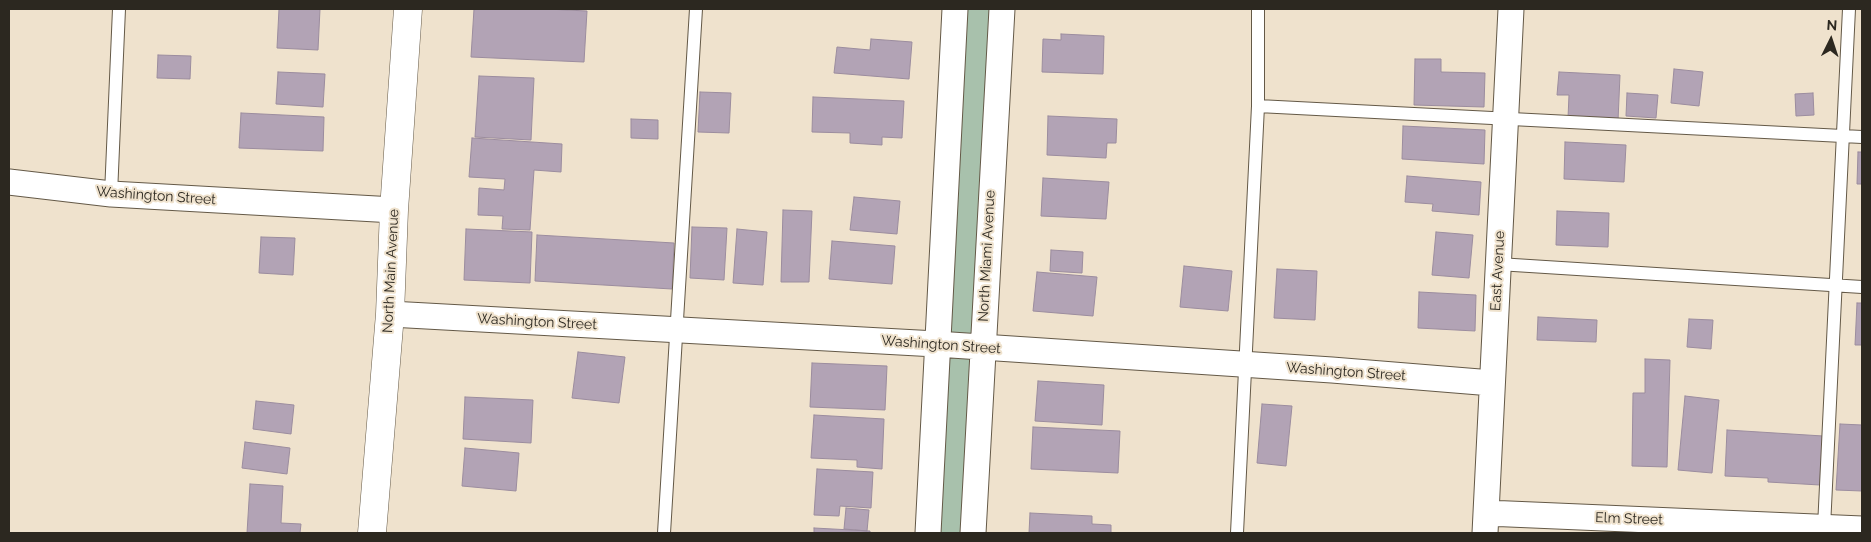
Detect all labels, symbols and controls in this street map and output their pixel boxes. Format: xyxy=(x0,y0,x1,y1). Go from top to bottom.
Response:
north arrow xyxy=(1806,15,1856,65)
text: N xyxy=(1826,17,1838,33)
street label: Washington Street xyxy=(96,183,216,209)
street label: North Miami Avenue xyxy=(975,190,999,322)
street label: North Main Avenue xyxy=(379,209,403,333)
street label: East Avenue xyxy=(1488,230,1508,312)
street label: Washington Street xyxy=(477,310,597,334)
street label: Washington Street xyxy=(881,332,1001,358)
street label: Washington Street xyxy=(1286,359,1406,385)
street label: Elm Street xyxy=(1595,509,1663,529)

